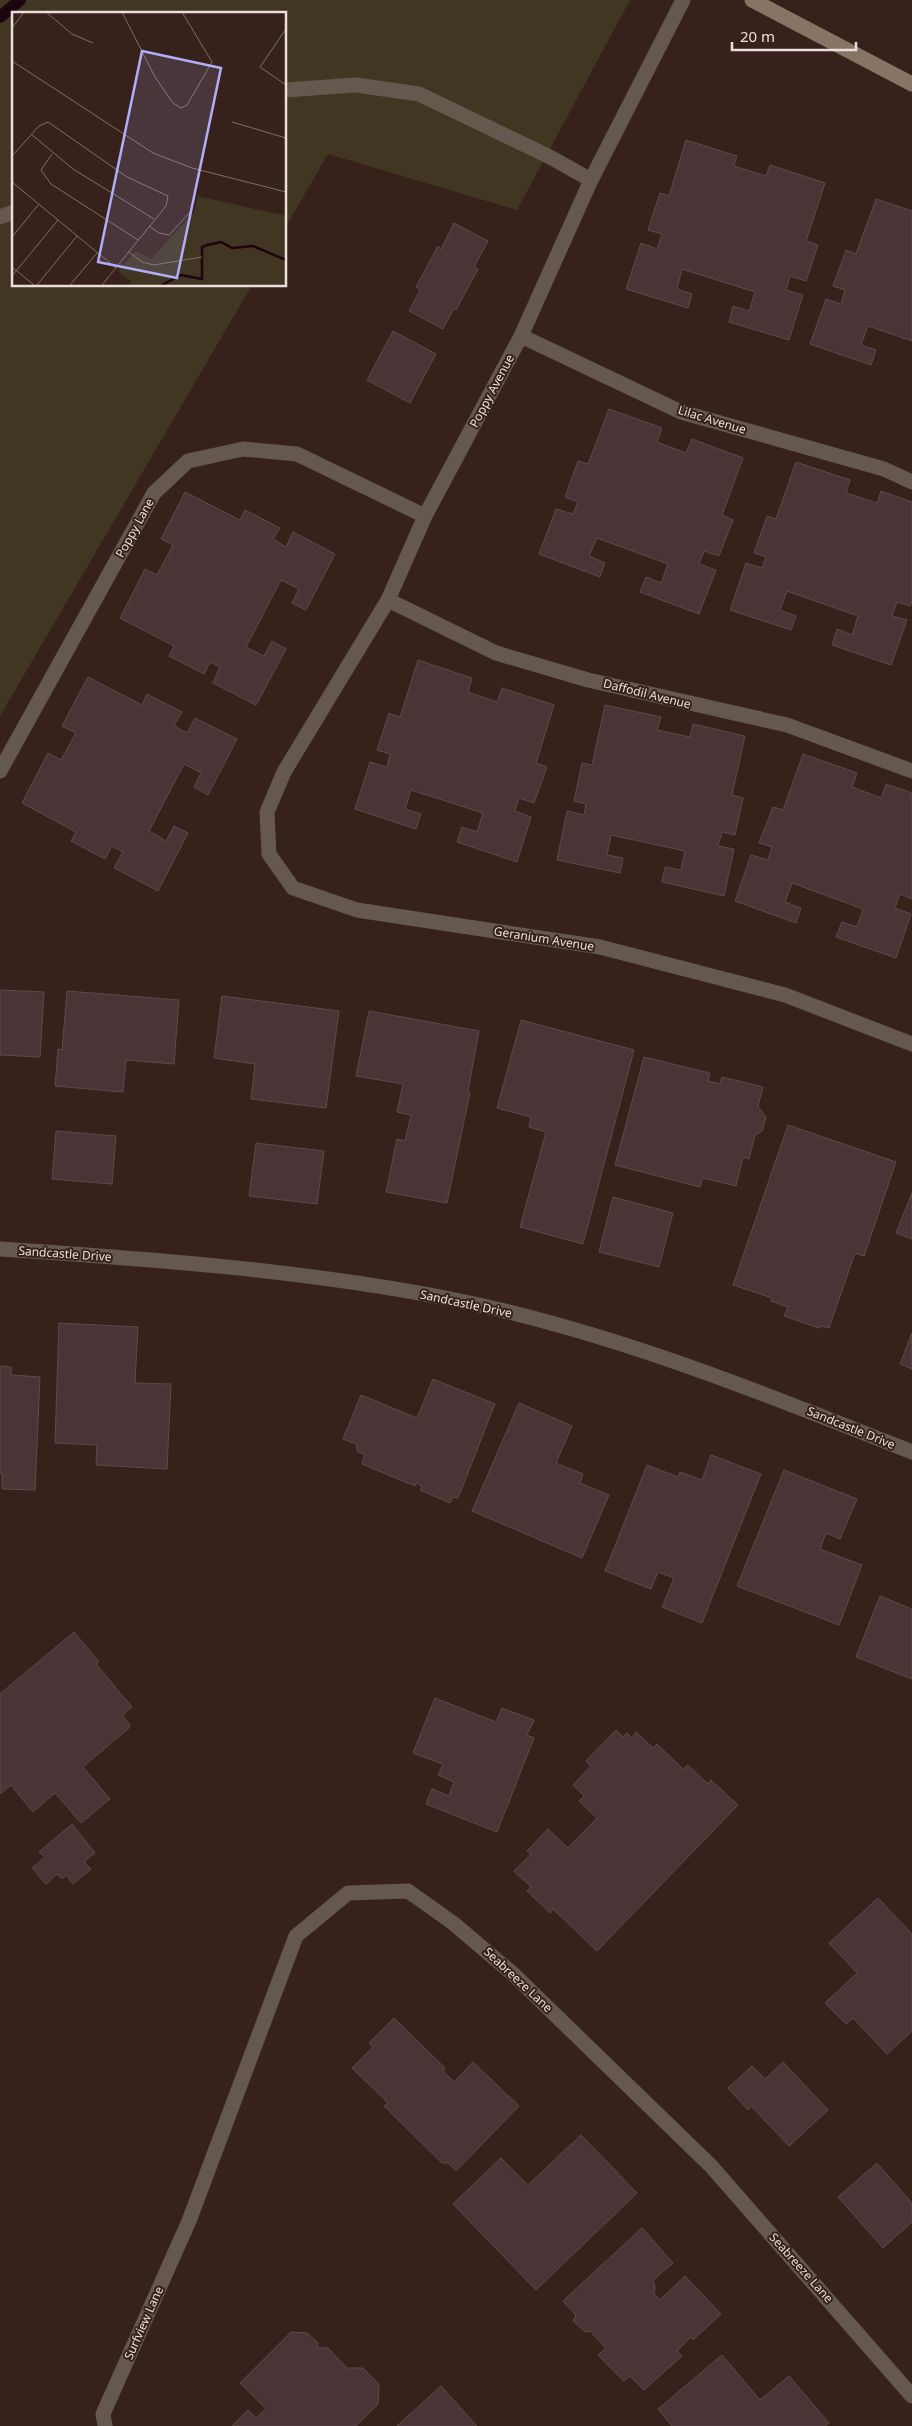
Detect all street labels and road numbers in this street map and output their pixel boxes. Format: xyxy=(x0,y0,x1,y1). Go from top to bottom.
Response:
street label: Poppy Avenue xyxy=(465,351,518,430)
street label: Lilac Avenue xyxy=(676,401,748,438)
street label: Poppy Lane xyxy=(111,495,158,561)
street label: Daffodil Avenue xyxy=(601,674,693,713)
street label: Geranium Avenue xyxy=(493,922,596,955)
street label: Sandcastle Drive xyxy=(18,1242,112,1265)
street label: Sandcastle Drive xyxy=(419,1285,514,1322)
street label: Sandcastle Drive xyxy=(805,1402,898,1453)
street label: Seabreeze Lane xyxy=(480,1943,557,2016)
street label: Seabreeze Lane xyxy=(765,2229,837,2306)
street label: Surfview Lane xyxy=(120,2283,167,2362)

